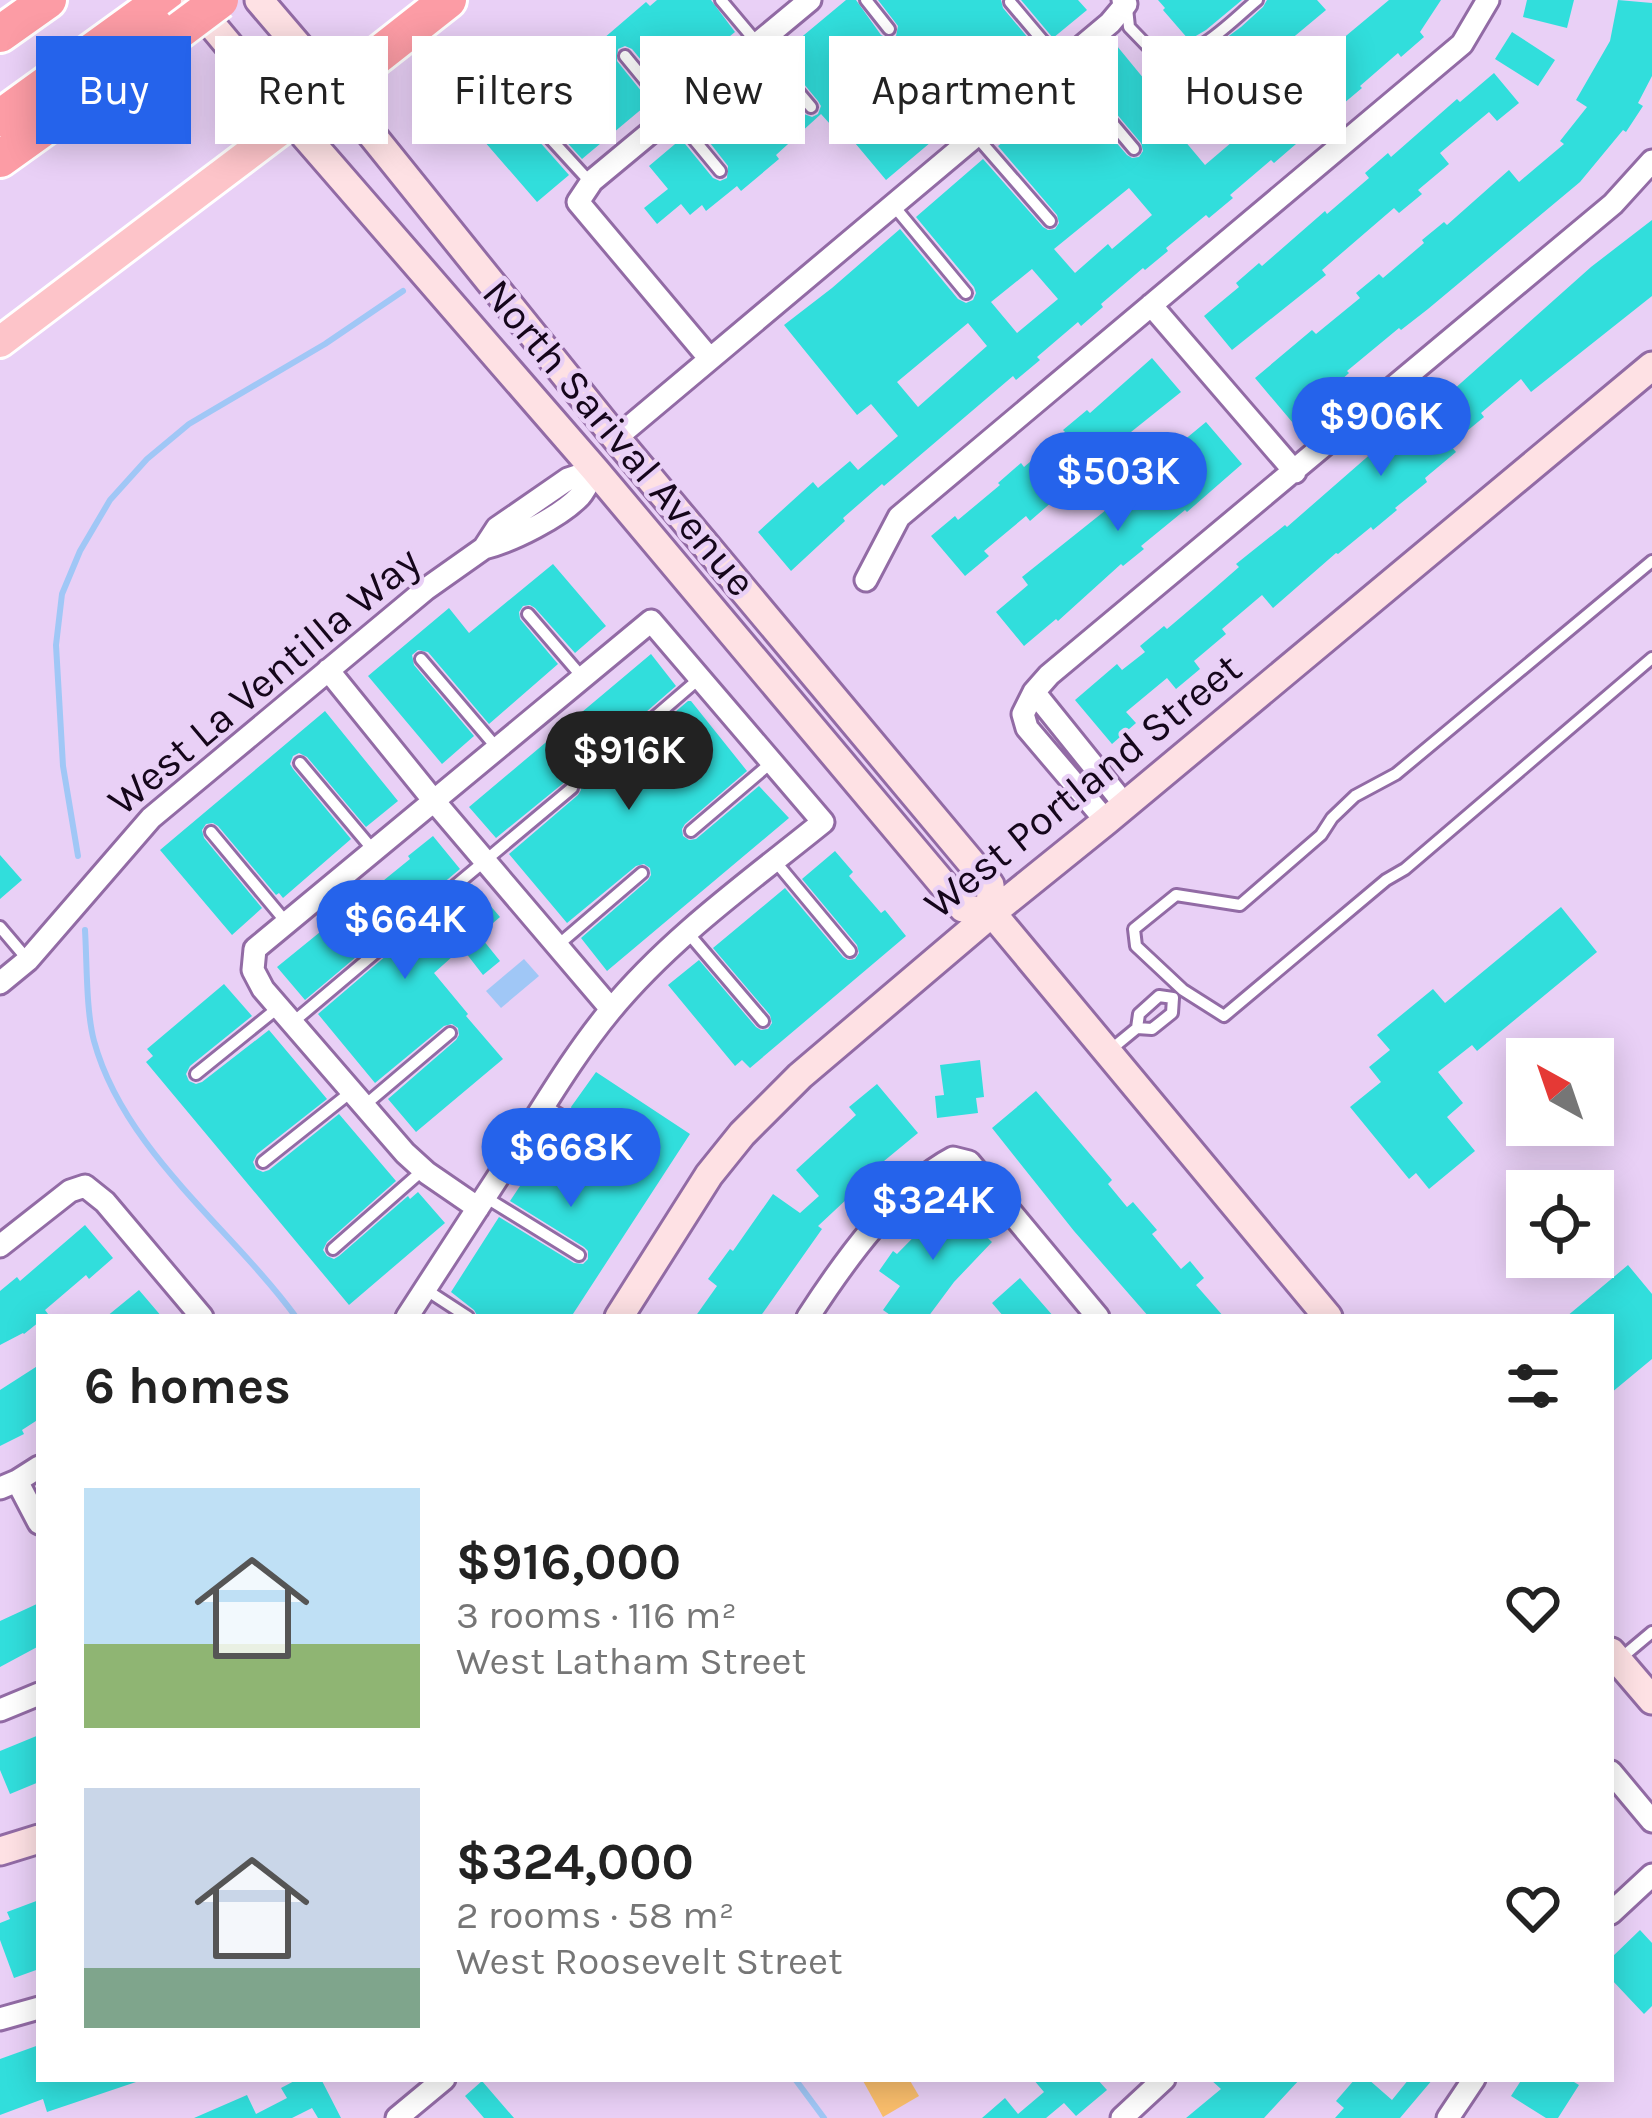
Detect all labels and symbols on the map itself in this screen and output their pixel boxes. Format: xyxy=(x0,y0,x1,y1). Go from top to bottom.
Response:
street label: North Sarival Avenue xyxy=(472,269,766,606)
pin: $906K xyxy=(1297,377,1465,479)
pin: $503K xyxy=(1034,432,1202,534)
street label: West La Ventilla Way xyxy=(98,536,430,826)
street label: West Portland Street xyxy=(914,643,1251,929)
pin: $916K xyxy=(545,711,713,813)
pin: $664K xyxy=(321,880,489,982)
north arrow xyxy=(1506,1038,1614,1146)
pin: $668K xyxy=(487,1108,655,1210)
pin: $324K xyxy=(849,1161,1017,1263)

